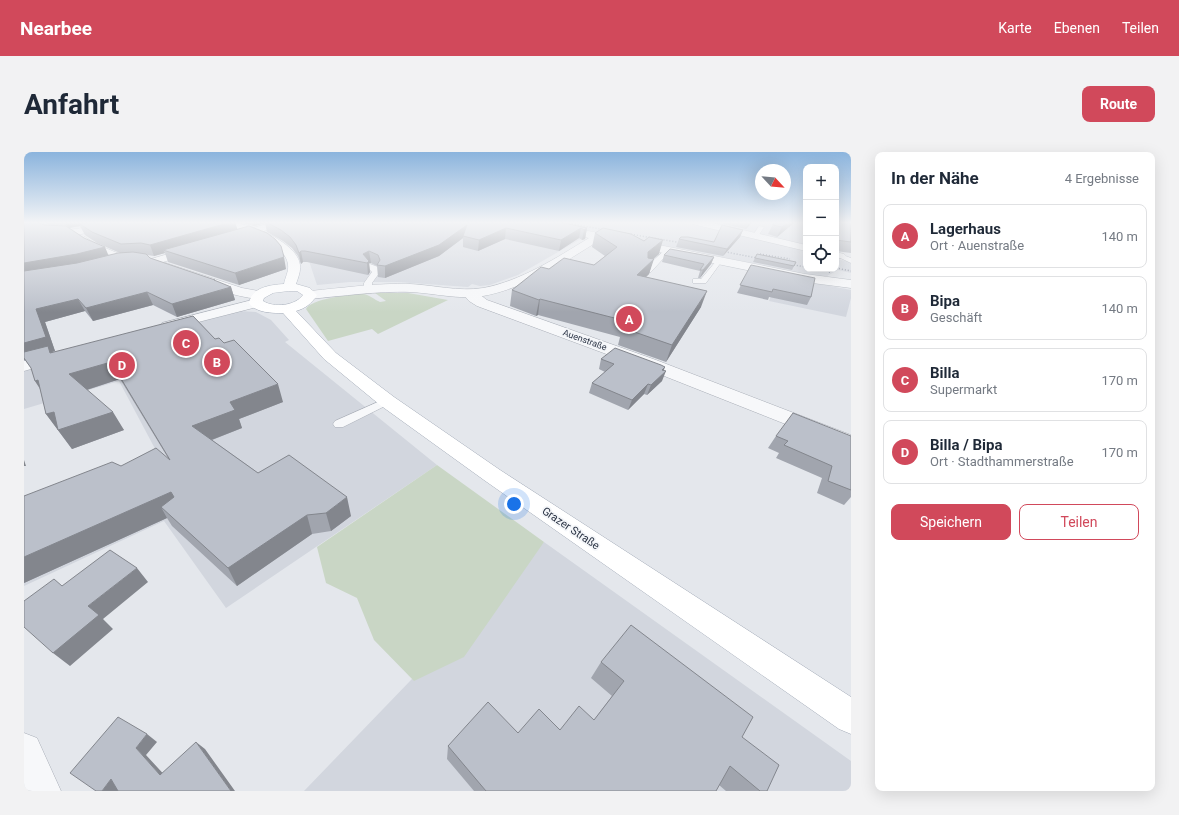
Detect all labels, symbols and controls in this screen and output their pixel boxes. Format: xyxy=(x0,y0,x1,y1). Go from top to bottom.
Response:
text: Nearbee xyxy=(20,17,92,40)
text: Karte xyxy=(998,20,1032,36)
text: Ebenen xyxy=(1054,20,1100,36)
text: Teilen xyxy=(1122,20,1159,36)
button: Route xyxy=(1082,86,1155,122)
text: Anfahrt xyxy=(24,88,119,121)
north arrow xyxy=(755,164,791,200)
map controls xyxy=(803,164,839,272)
button: + xyxy=(803,164,839,200)
text: In der Nähe xyxy=(891,168,979,188)
text: 4 Ergebnisse xyxy=(1065,171,1139,186)
button: − xyxy=(803,200,839,236)
text: Lagerhaus xyxy=(930,220,1001,238)
text: A xyxy=(901,229,909,244)
text: 140 m xyxy=(1101,229,1138,244)
button: locate xyxy=(803,236,839,272)
text: Ort · Auenstraße xyxy=(930,238,1024,253)
text: Bipa xyxy=(930,292,960,310)
text: B xyxy=(901,301,909,316)
text: 140 m xyxy=(1101,301,1138,316)
pin: A xyxy=(616,304,642,334)
text: Geschäft xyxy=(930,310,982,325)
street label: Auenstraße xyxy=(562,327,609,353)
pin: C xyxy=(173,328,199,358)
pin: B xyxy=(204,347,230,377)
pin: D xyxy=(109,350,135,380)
text: Billa xyxy=(930,364,960,382)
text: C xyxy=(901,373,909,388)
text: 170 m xyxy=(1101,373,1138,388)
text: Supermarkt xyxy=(930,382,997,397)
text: Billa / Bipa xyxy=(930,436,1003,454)
text: D xyxy=(901,445,909,460)
text: 170 m xyxy=(1101,445,1138,460)
text: Ort · Stadthammerstraße xyxy=(930,454,1074,469)
your location xyxy=(504,494,524,514)
street label: Grazer Straße xyxy=(539,504,602,553)
button: Speichern xyxy=(891,504,1011,540)
button: Teilen xyxy=(1019,504,1139,540)

